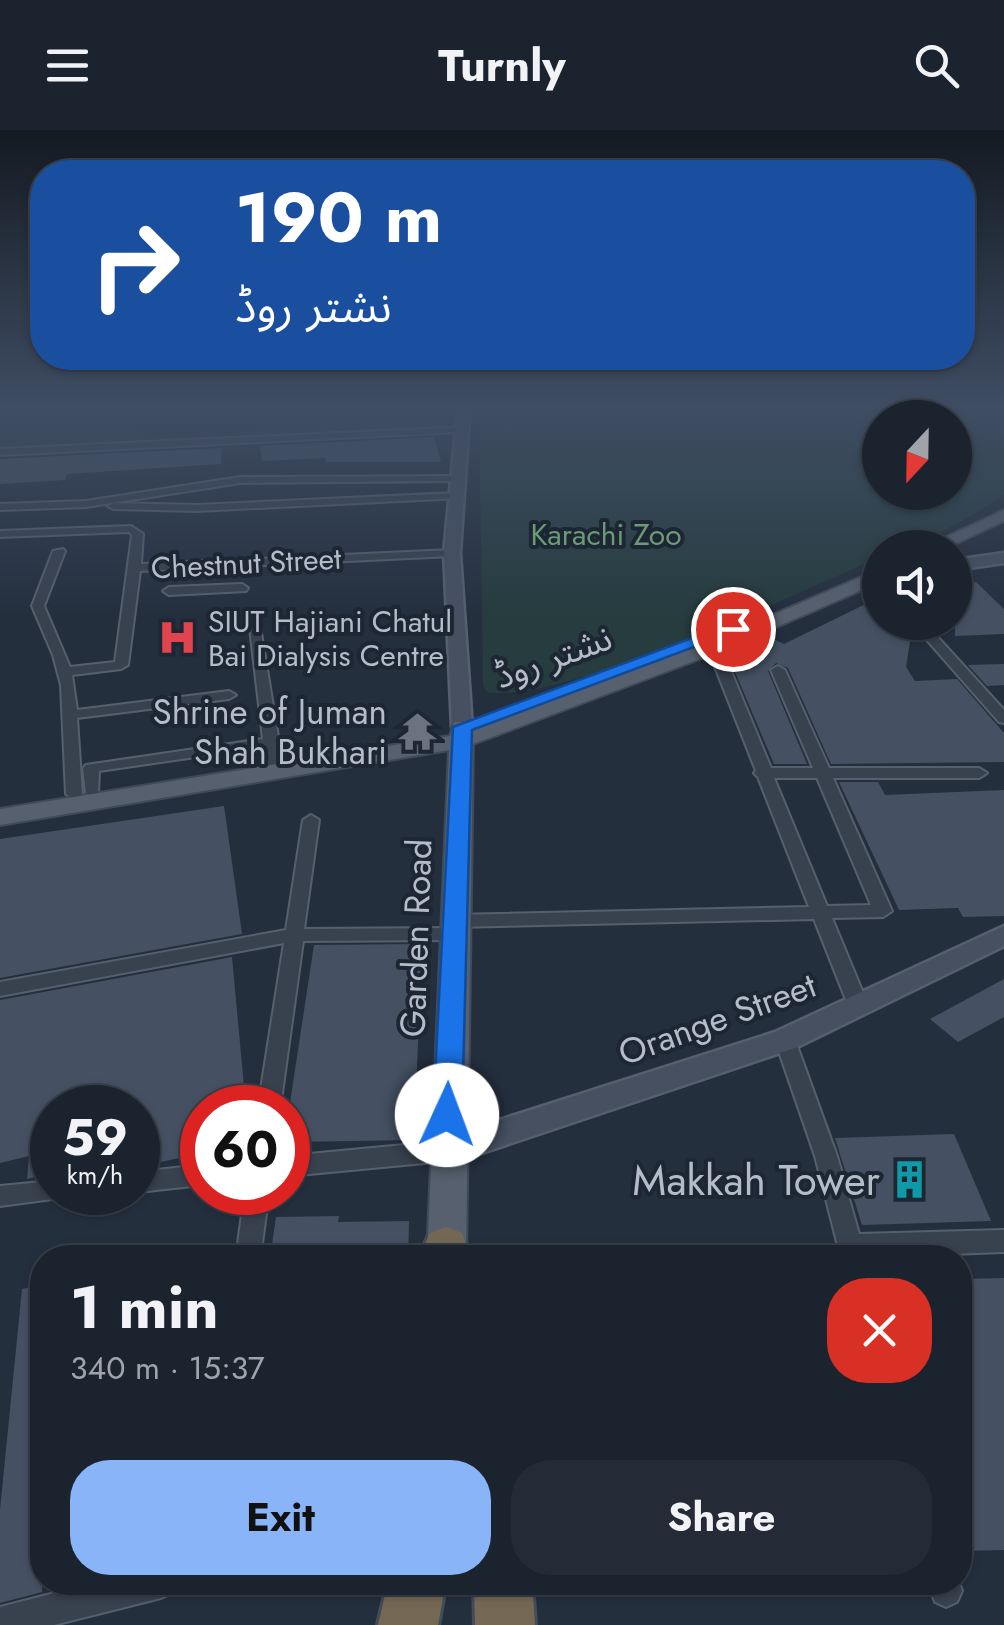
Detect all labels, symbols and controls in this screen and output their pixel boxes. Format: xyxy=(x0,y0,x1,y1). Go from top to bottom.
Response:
text: Turnly xyxy=(438,33,566,98)
icon: menu xyxy=(40,38,95,93)
icon: search xyxy=(909,38,964,93)
text: 190 m xyxy=(235,167,442,268)
icon: right xyxy=(70,200,200,330)
text: نشتر روڈ xyxy=(235,274,392,339)
north arrow xyxy=(862,400,972,510)
map controls xyxy=(862,400,972,640)
park label: Karachi Zoo xyxy=(530,513,682,556)
button: sound xyxy=(862,530,972,640)
street label: Chestnut Street xyxy=(150,537,343,589)
pin xyxy=(691,587,776,672)
place label: SIUT Hajiani Chatul Bai Dialysis Centre xyxy=(208,600,452,677)
icon: arrive xyxy=(706,602,761,657)
street label: نشتر روڈ xyxy=(487,613,619,701)
hospital icon: SIUT Hajiani Chatul Bai Dialysis Centre xyxy=(157,617,199,659)
place label: Shrine of Juman Shah Bukhari xyxy=(153,687,387,777)
temple icon: Shrine of Juman Shah Bukhari xyxy=(396,711,438,753)
street label: Garden Road xyxy=(388,838,444,1038)
street label: Orange Street xyxy=(611,960,823,1078)
position arrow xyxy=(395,1063,499,1167)
speed limit sign: 60 xyxy=(180,1085,310,1215)
text: 59 xyxy=(62,1101,128,1174)
place label: Makkah Tower xyxy=(632,1150,881,1211)
text: km/h xyxy=(67,1157,123,1193)
building icon: Makkah Tower xyxy=(889,1159,931,1201)
text: 1 min xyxy=(70,1264,219,1351)
button: close xyxy=(827,1278,932,1383)
text: 340 m · 15:37 xyxy=(70,1345,265,1391)
button: Exit xyxy=(70,1460,491,1575)
button: Share xyxy=(511,1460,932,1575)

